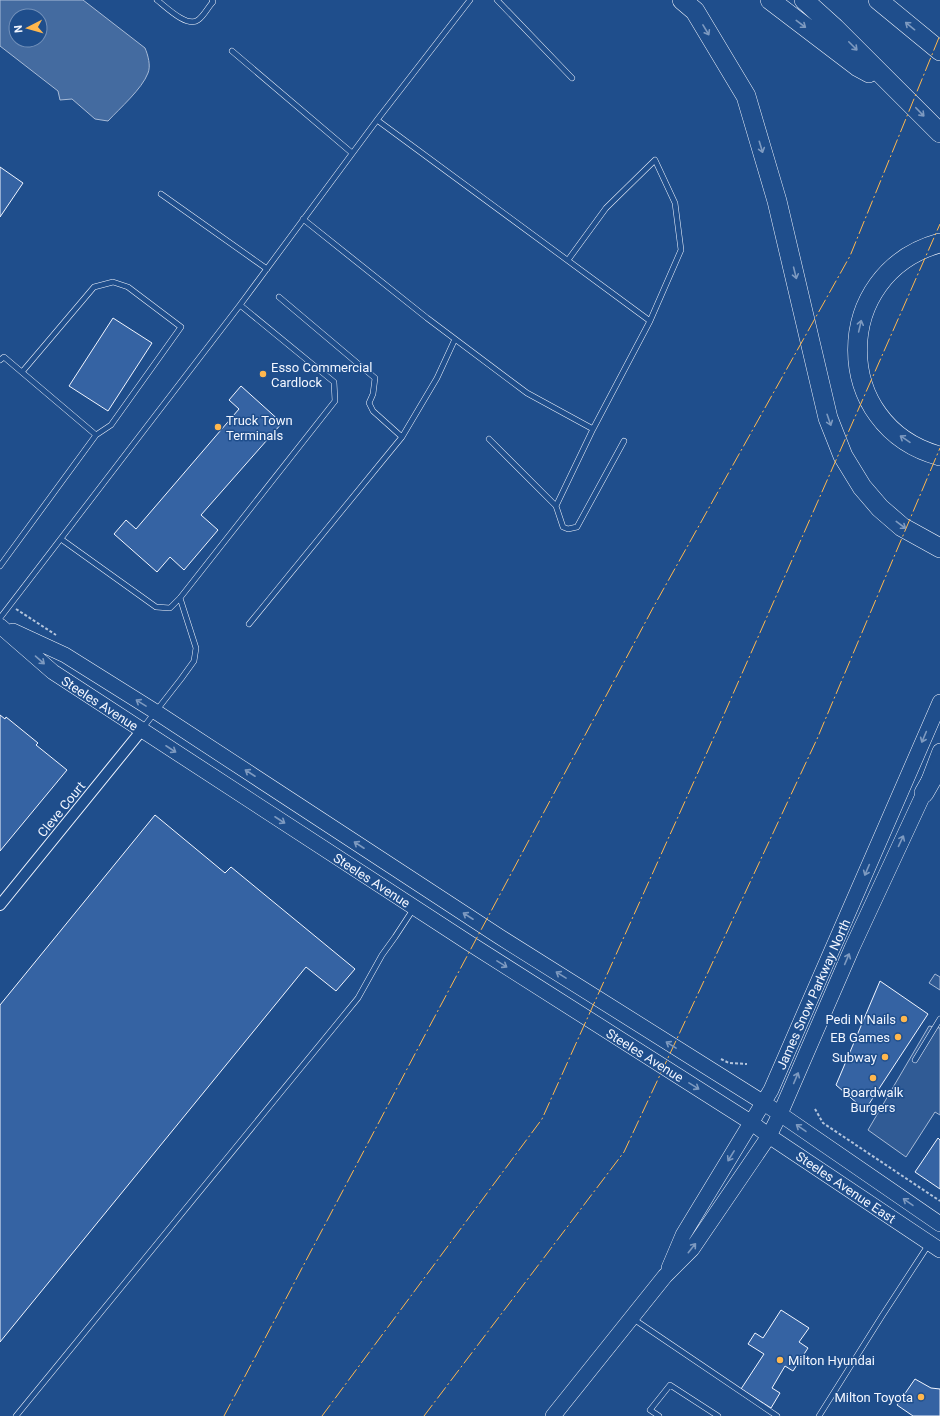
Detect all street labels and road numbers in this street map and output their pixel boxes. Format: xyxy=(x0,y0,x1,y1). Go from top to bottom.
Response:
street label: Steeles Avenue xyxy=(59,673,141,734)
street label: Cleve Court xyxy=(35,779,88,840)
street label: Steeles Avenue xyxy=(331,850,413,911)
street label: James Snow Parkway North xyxy=(773,917,853,1072)
street label: Steeles Avenue xyxy=(603,1026,686,1085)
street label: Steeles Avenue East xyxy=(793,1149,898,1226)

